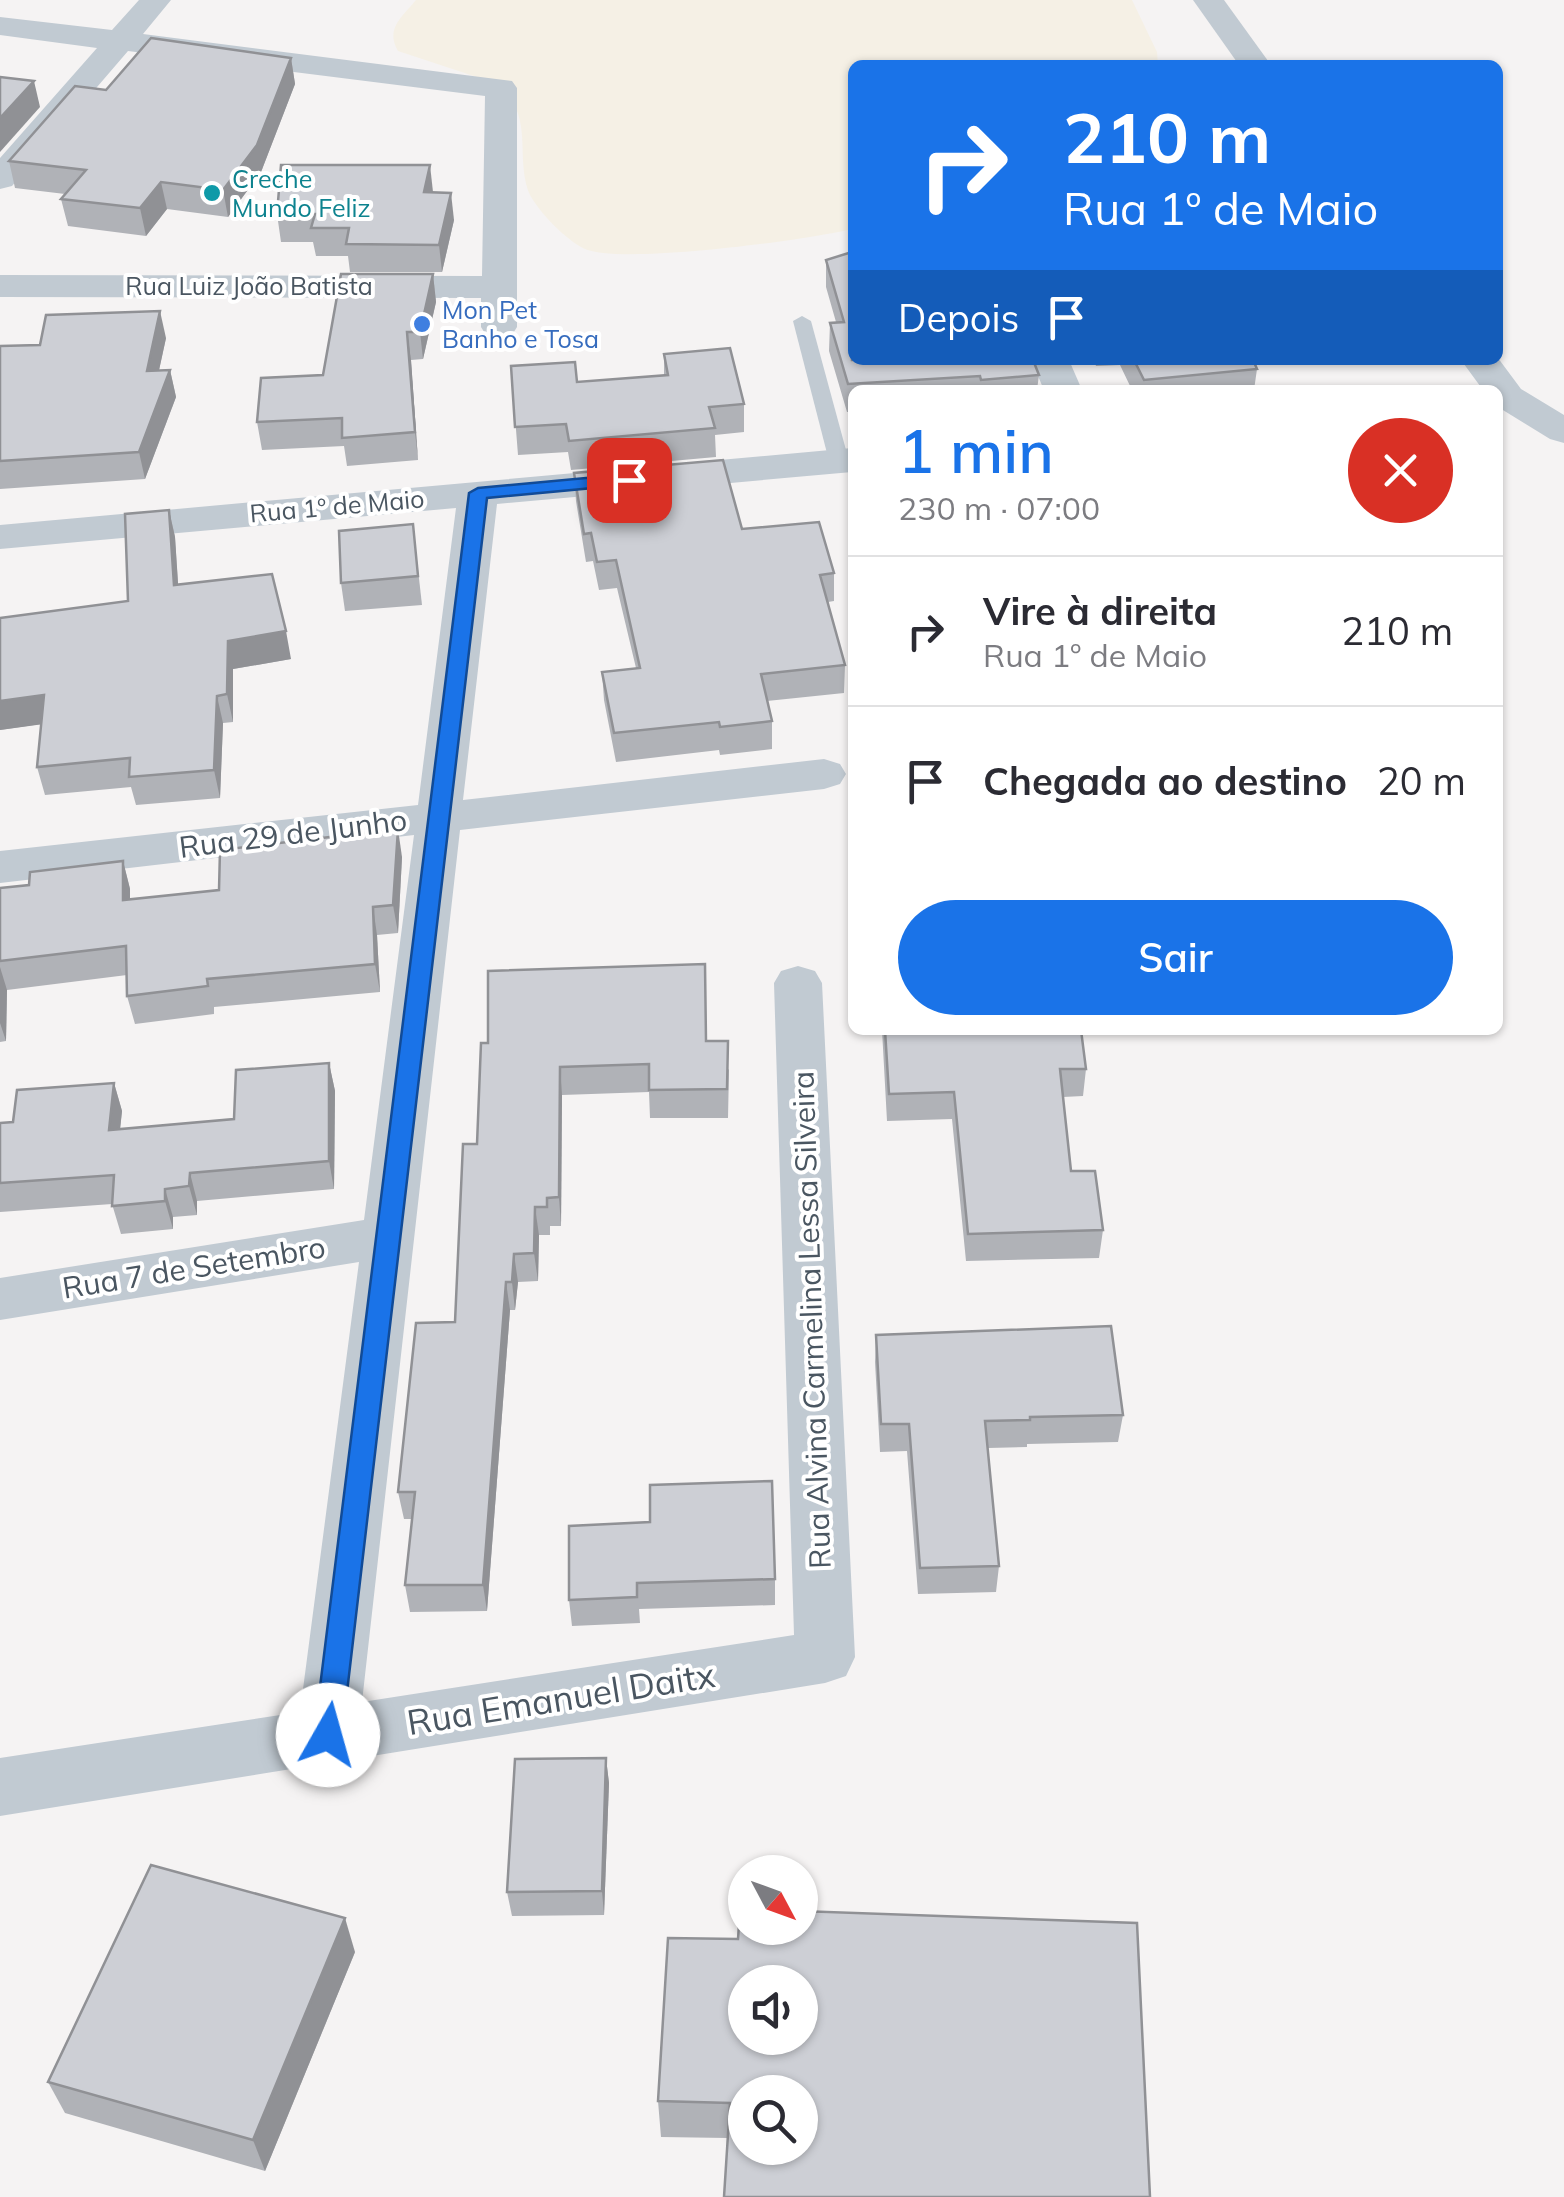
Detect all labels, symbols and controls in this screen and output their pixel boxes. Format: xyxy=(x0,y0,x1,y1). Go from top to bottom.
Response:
text: 210 m xyxy=(1063,93,1271,181)
icon: right xyxy=(898,100,1028,230)
place label: Creche Mundo Feliz xyxy=(232,163,370,223)
text: Rua 1º de Maio xyxy=(1063,180,1378,236)
marker: Creche Mundo Feliz xyxy=(201,182,223,204)
street label: Rua Luiz João Batista xyxy=(125,270,373,301)
icon: arrive xyxy=(1039,290,1094,345)
place label: Mon Pet Banho e Tosa xyxy=(442,294,599,354)
text: Depois xyxy=(898,294,1019,342)
marker: Mon Pet Banho e Tosa xyxy=(411,313,433,335)
text: 1 min xyxy=(898,413,1054,488)
button: close xyxy=(1348,418,1453,523)
pin xyxy=(587,438,672,523)
icon: arrive xyxy=(602,453,657,508)
street label: Rua 1º de Maio xyxy=(248,482,426,529)
text: 230 m · 07:00 xyxy=(898,488,1100,528)
text: Vire à direita xyxy=(983,587,1217,635)
icon: right xyxy=(898,604,953,659)
text: 210 m xyxy=(1341,607,1453,655)
text: Rua 1º de Maio xyxy=(983,635,1207,675)
icon: arrive xyxy=(898,754,953,809)
text: Chegada ao destino xyxy=(983,757,1347,805)
text: 20 m xyxy=(1377,757,1466,805)
street label: Rua 29 de Junho xyxy=(177,800,409,866)
button: Sair xyxy=(898,900,1453,1015)
street label: Rua Alvina Carmelina Lessa Silveira xyxy=(783,1071,839,1569)
street label: Rua 7 de Setembro xyxy=(60,1227,328,1307)
street label: Rua Emanuel Daitx xyxy=(404,1652,718,1744)
position arrow xyxy=(276,1683,380,1787)
north arrow xyxy=(728,1855,818,1945)
map controls xyxy=(728,1855,818,2165)
button: sound xyxy=(728,1965,818,2055)
button: search xyxy=(728,2075,818,2165)

